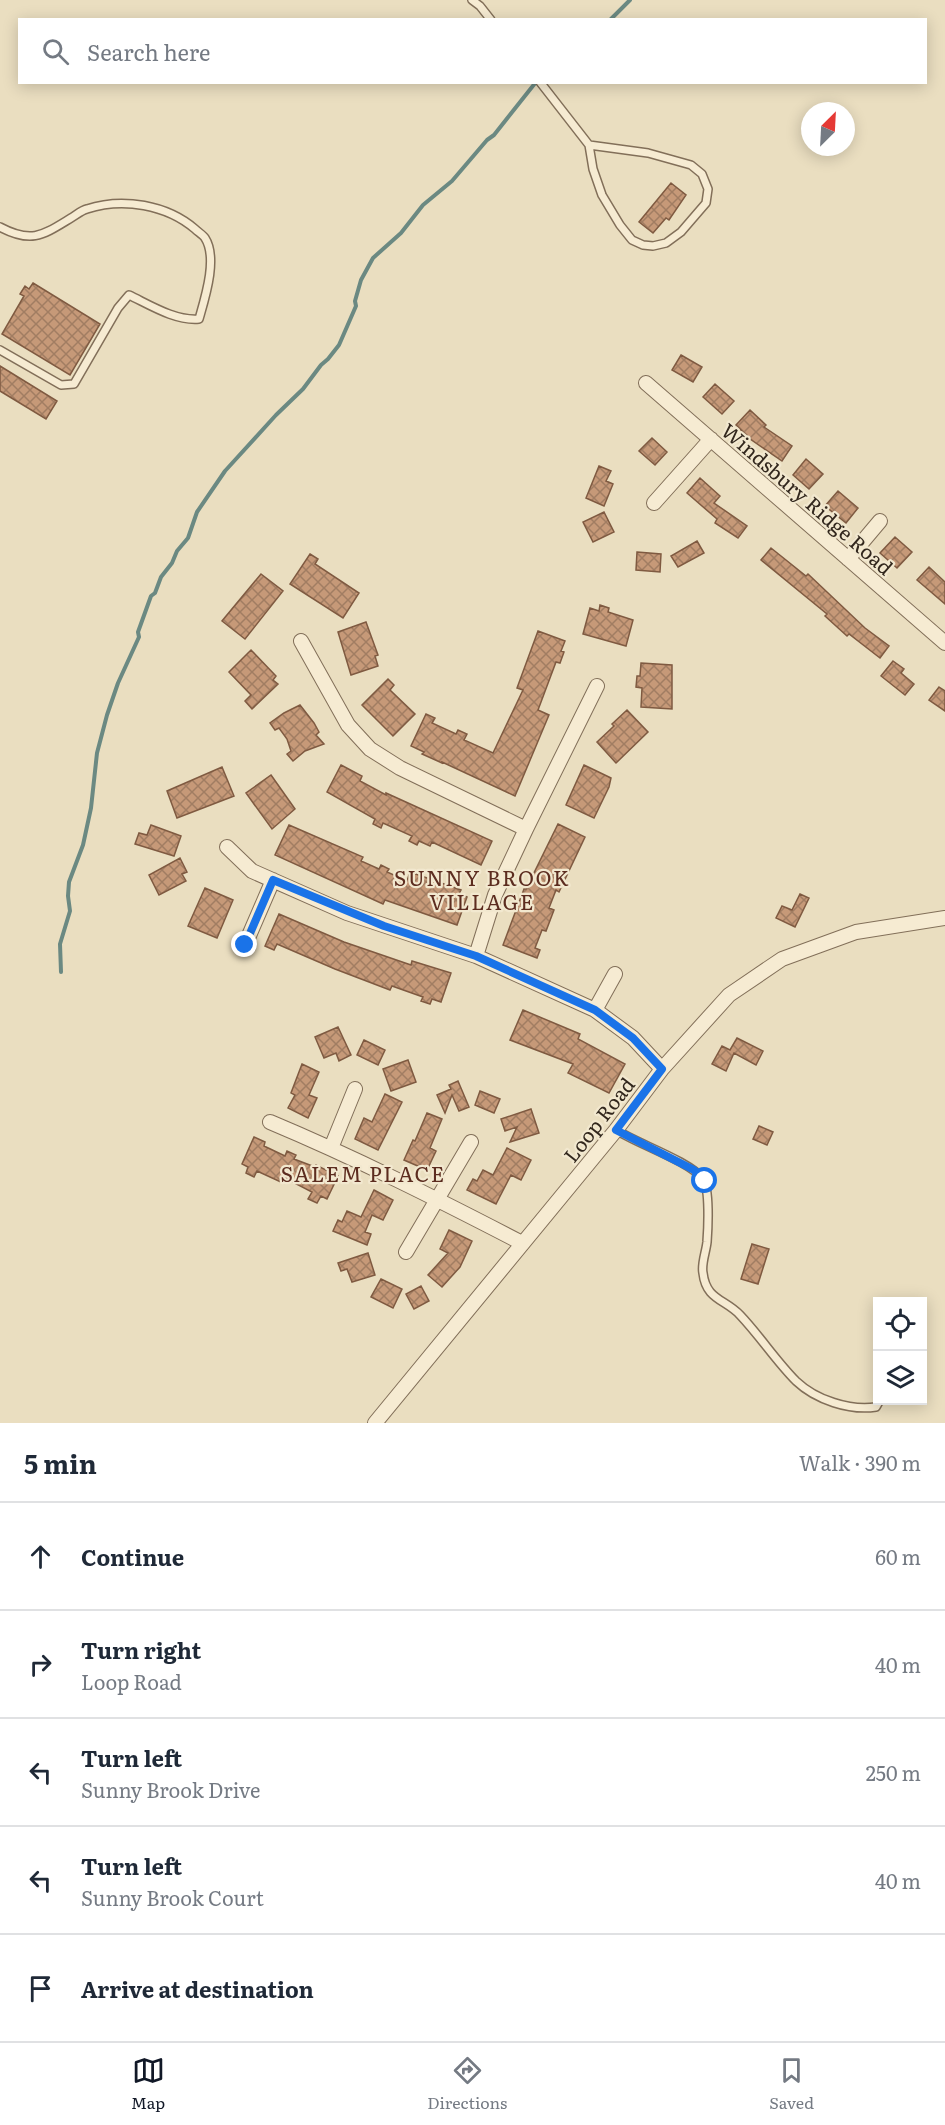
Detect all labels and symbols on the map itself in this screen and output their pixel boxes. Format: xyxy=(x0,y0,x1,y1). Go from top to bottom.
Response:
north arrow xyxy=(801,102,855,156)
street label: Windsbury Ridge Road xyxy=(716,415,900,581)
district label: SUNNY BROOK VILLAGE xyxy=(394,861,570,916)
route end xyxy=(231,931,257,957)
street label: Loop Road xyxy=(555,1070,641,1168)
district label: SALEM PLACE xyxy=(280,1157,446,1188)
route start xyxy=(691,1167,717,1193)

